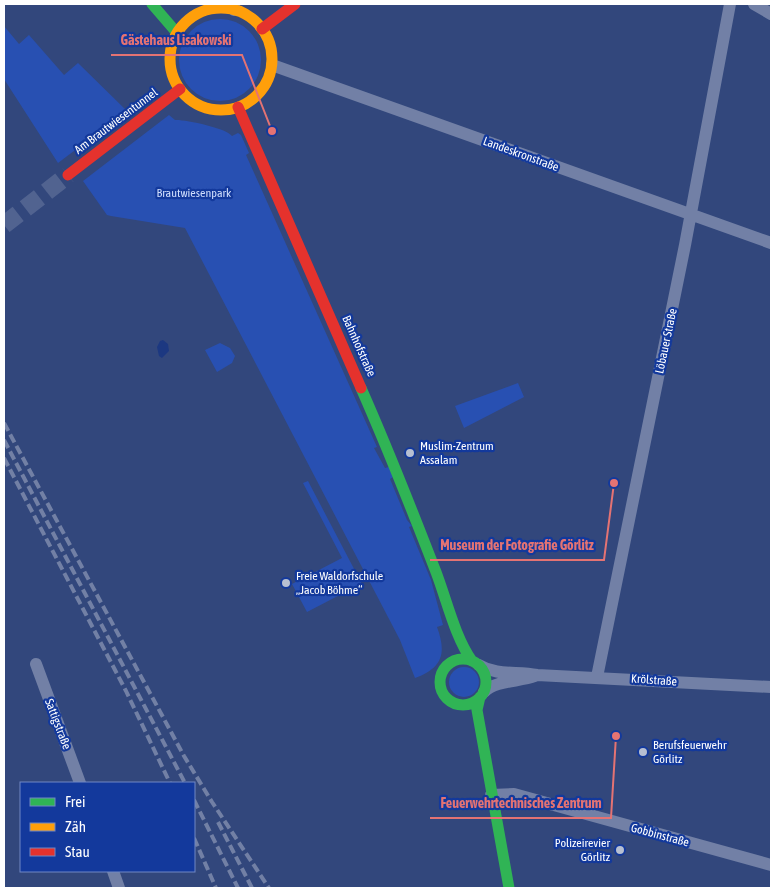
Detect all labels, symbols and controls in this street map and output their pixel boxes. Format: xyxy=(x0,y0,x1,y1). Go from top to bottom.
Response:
callout: Gästehaus Lisakowski xyxy=(111,26,242,55)
text: Gästehaus Lisakowski xyxy=(120,32,232,48)
street label: Am Brautwiesentunnel xyxy=(72,85,161,157)
street label: Landeskronstraße xyxy=(481,134,561,174)
park label: Brautwiesenpark xyxy=(157,186,232,200)
street label: Löbauer Straße xyxy=(652,307,680,375)
street label: Bahnhofstraße xyxy=(339,313,379,379)
place label: Muslim-Zentrum Assalam xyxy=(420,439,494,467)
marker: Muslim-Zentrum Assalam xyxy=(404,447,416,459)
callout: Museum der Fotografie Görlitz xyxy=(430,531,604,560)
text: Museum der Fotografie Görlitz xyxy=(440,537,594,553)
place label: Freie Waldorfschule „Jacob Böhme“ xyxy=(296,569,383,597)
marker: Freie Waldorfschule „Jacob Böhme“ xyxy=(280,577,292,589)
street label: Krölstraße xyxy=(631,671,677,689)
street label: Sattigstraße xyxy=(42,697,74,751)
place label: Berufsfeuerwehr Görlitz xyxy=(653,738,727,766)
marker: Berufsfeuerwehr Görlitz xyxy=(637,746,649,758)
legend xyxy=(20,782,195,872)
callout: Feuerwehrtechnisches Zentrum xyxy=(430,789,611,818)
text: Frei xyxy=(65,793,85,810)
text: Feuerwehrtechnisches Zentrum xyxy=(440,795,602,811)
text: Zäh xyxy=(65,818,86,835)
street label: Gobbinstraße xyxy=(629,821,691,849)
place label: Polizeirevier Görlitz xyxy=(555,836,611,864)
text: Stau xyxy=(65,843,90,860)
marker: Polizeirevier Görlitz xyxy=(614,844,626,856)

